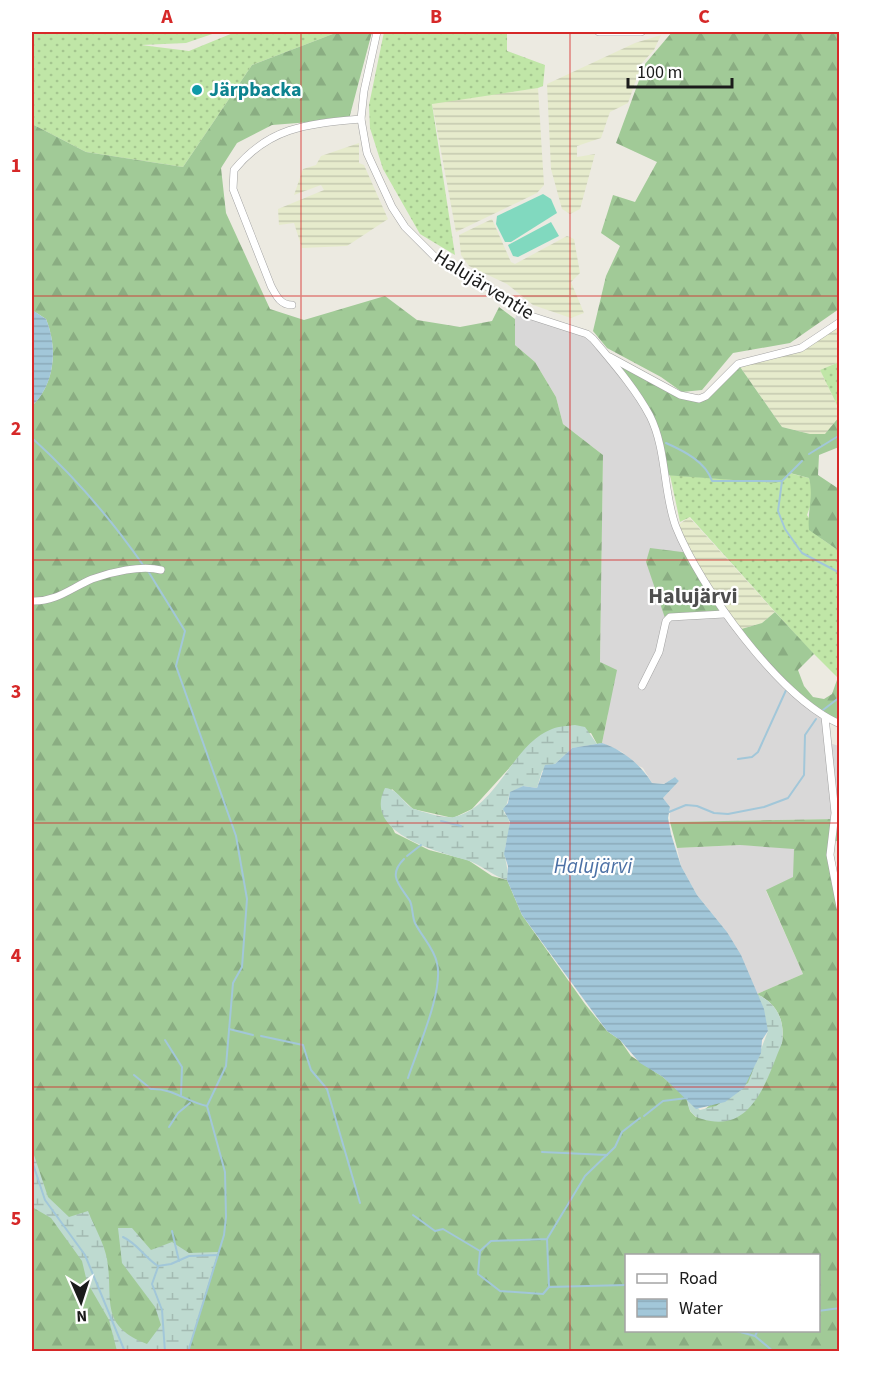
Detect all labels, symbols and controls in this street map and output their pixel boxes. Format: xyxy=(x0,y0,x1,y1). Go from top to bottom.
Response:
text: A xyxy=(160,3,173,31)
text: B xyxy=(430,3,442,31)
text: C xyxy=(698,3,710,31)
scale bar xyxy=(628,51,732,89)
text: 100 m xyxy=(637,60,682,85)
place label: Järpbacka xyxy=(209,76,302,104)
marker: Järpbacka xyxy=(190,83,204,97)
text: 1 xyxy=(11,152,21,180)
street label: Halujärventie xyxy=(429,243,540,327)
text: 2 xyxy=(11,415,21,443)
district label: Halujärvi xyxy=(648,580,738,612)
text: 3 xyxy=(11,678,21,706)
water label: Halujärvi xyxy=(554,851,633,881)
text: 4 xyxy=(11,942,22,970)
text: 5 xyxy=(11,1205,21,1233)
legend xyxy=(625,1254,820,1332)
text: Road xyxy=(679,1266,718,1291)
north arrow xyxy=(51,1272,111,1332)
text: Water xyxy=(679,1296,723,1321)
text: N xyxy=(76,1305,88,1327)

